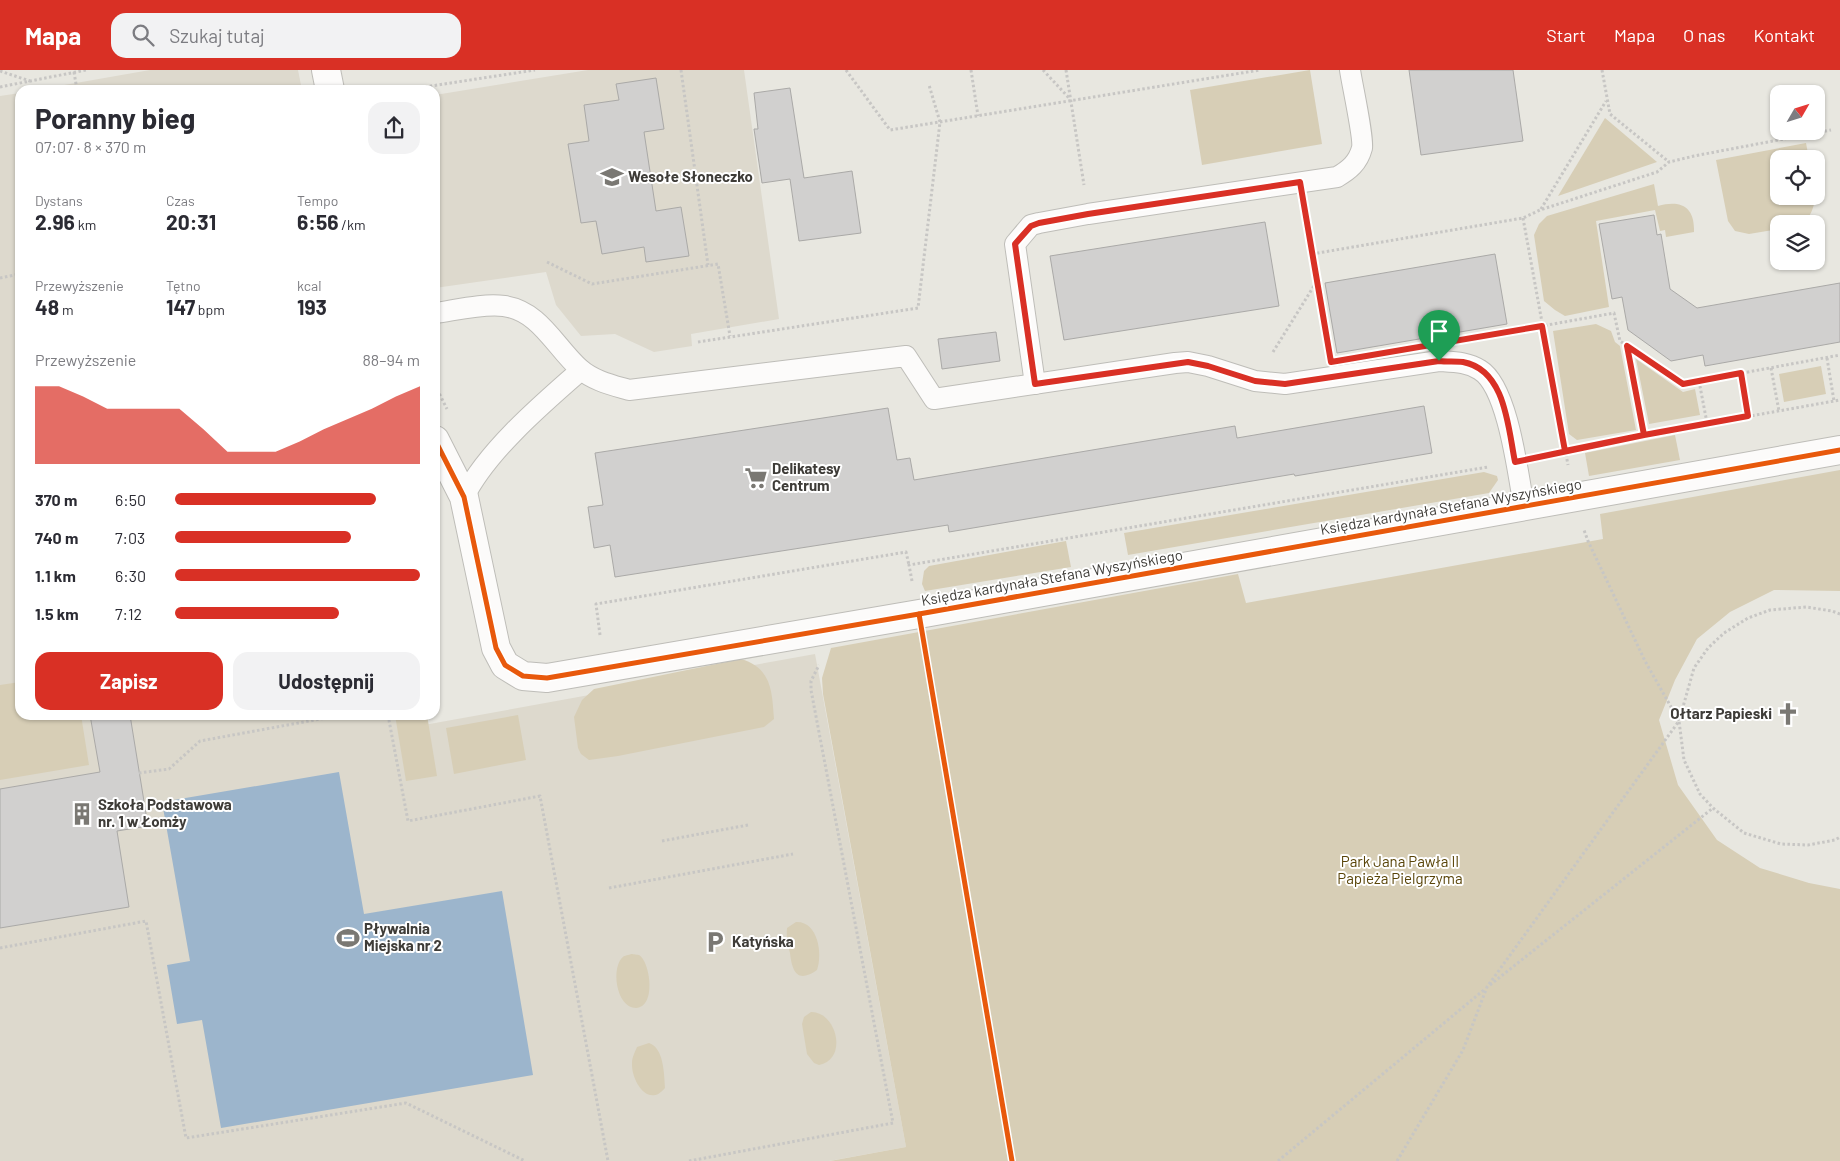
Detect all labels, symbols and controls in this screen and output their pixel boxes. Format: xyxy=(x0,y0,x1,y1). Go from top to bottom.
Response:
search box xyxy=(111,13,461,58)
text: Mapa xyxy=(25,21,81,50)
icon: search xyxy=(129,21,157,49)
text: Szukaj tutaj xyxy=(169,24,265,47)
text: Start xyxy=(1546,24,1586,46)
text: Mapa xyxy=(1614,24,1655,46)
text: O nas xyxy=(1683,24,1725,46)
text: Kontakt xyxy=(1753,24,1815,46)
north arrow xyxy=(1770,85,1825,140)
map controls xyxy=(1770,85,1825,270)
text: Poranny bieg xyxy=(35,101,195,135)
button: share xyxy=(368,102,420,154)
text: 07:07 · 8 × 370 m xyxy=(35,137,146,156)
button: locate xyxy=(1770,150,1825,205)
school or university icon: Wesołe Słoneczko xyxy=(599,164,625,190)
place label: Wesołe Słoneczko xyxy=(628,167,753,185)
text: Dystans xyxy=(35,192,83,209)
text: Czas xyxy=(166,192,195,209)
text: Tempo xyxy=(297,192,338,209)
text: 2.96 xyxy=(35,209,75,234)
text: 20:31 xyxy=(166,209,216,234)
text: 6:56 xyxy=(297,209,339,234)
button: layers xyxy=(1770,215,1825,270)
text: km xyxy=(75,216,96,233)
text: /km xyxy=(339,216,366,233)
text: Przewyższenie xyxy=(35,277,124,294)
text: Tętno xyxy=(166,277,201,294)
text: kcal xyxy=(297,277,321,294)
text: 48 xyxy=(35,294,59,319)
text: 147 xyxy=(166,294,195,319)
text: 193 xyxy=(297,294,327,319)
text: m xyxy=(59,301,73,318)
text: bpm xyxy=(195,301,225,318)
pin xyxy=(1418,310,1460,361)
icon: arrive xyxy=(1425,317,1453,345)
text: Przewyższenie xyxy=(35,350,136,369)
text: 88–94 m xyxy=(363,350,420,369)
place label: Delikatesy Centrum xyxy=(772,459,841,494)
supermarket icon: Delikatesy Centrum xyxy=(743,465,769,491)
street label: Księdza kardynała Stefana Wyszyńskiego xyxy=(1319,474,1583,538)
text: 370 m xyxy=(35,490,77,509)
text: 6:50 xyxy=(115,490,146,509)
text: 740 m xyxy=(35,528,78,547)
text: 7:03 xyxy=(115,528,145,547)
street label: Księdza kardynała Stefana Wyszyńskiego xyxy=(920,545,1184,609)
text: 1.1 km xyxy=(35,566,76,585)
text: 6:30 xyxy=(115,566,146,585)
text: 1.5 km xyxy=(35,604,79,623)
text: 7:12 xyxy=(115,604,142,623)
button: Zapisz xyxy=(35,652,223,710)
button: Udostępnij xyxy=(233,652,420,710)
church icon: Ołtarz Papieski xyxy=(1775,701,1801,727)
place label: Ołtarz Papieski xyxy=(1670,704,1772,722)
place label: Szkoła Podstawowa nr. 1 w Łomży xyxy=(98,795,232,830)
building icon: Szkoła Podstawowa nr. 1 w Łomży xyxy=(69,801,95,827)
park label: Park Jana Pawła II Papieża Pielgrzyma xyxy=(1337,852,1463,887)
place label: Pływalnia Miejska nr 2 xyxy=(364,919,442,954)
sports icon: Pływalnia Miejska nr 2 xyxy=(335,925,361,951)
parking icon: Katyńska xyxy=(702,929,728,955)
place label: Katyńska xyxy=(732,932,794,950)

